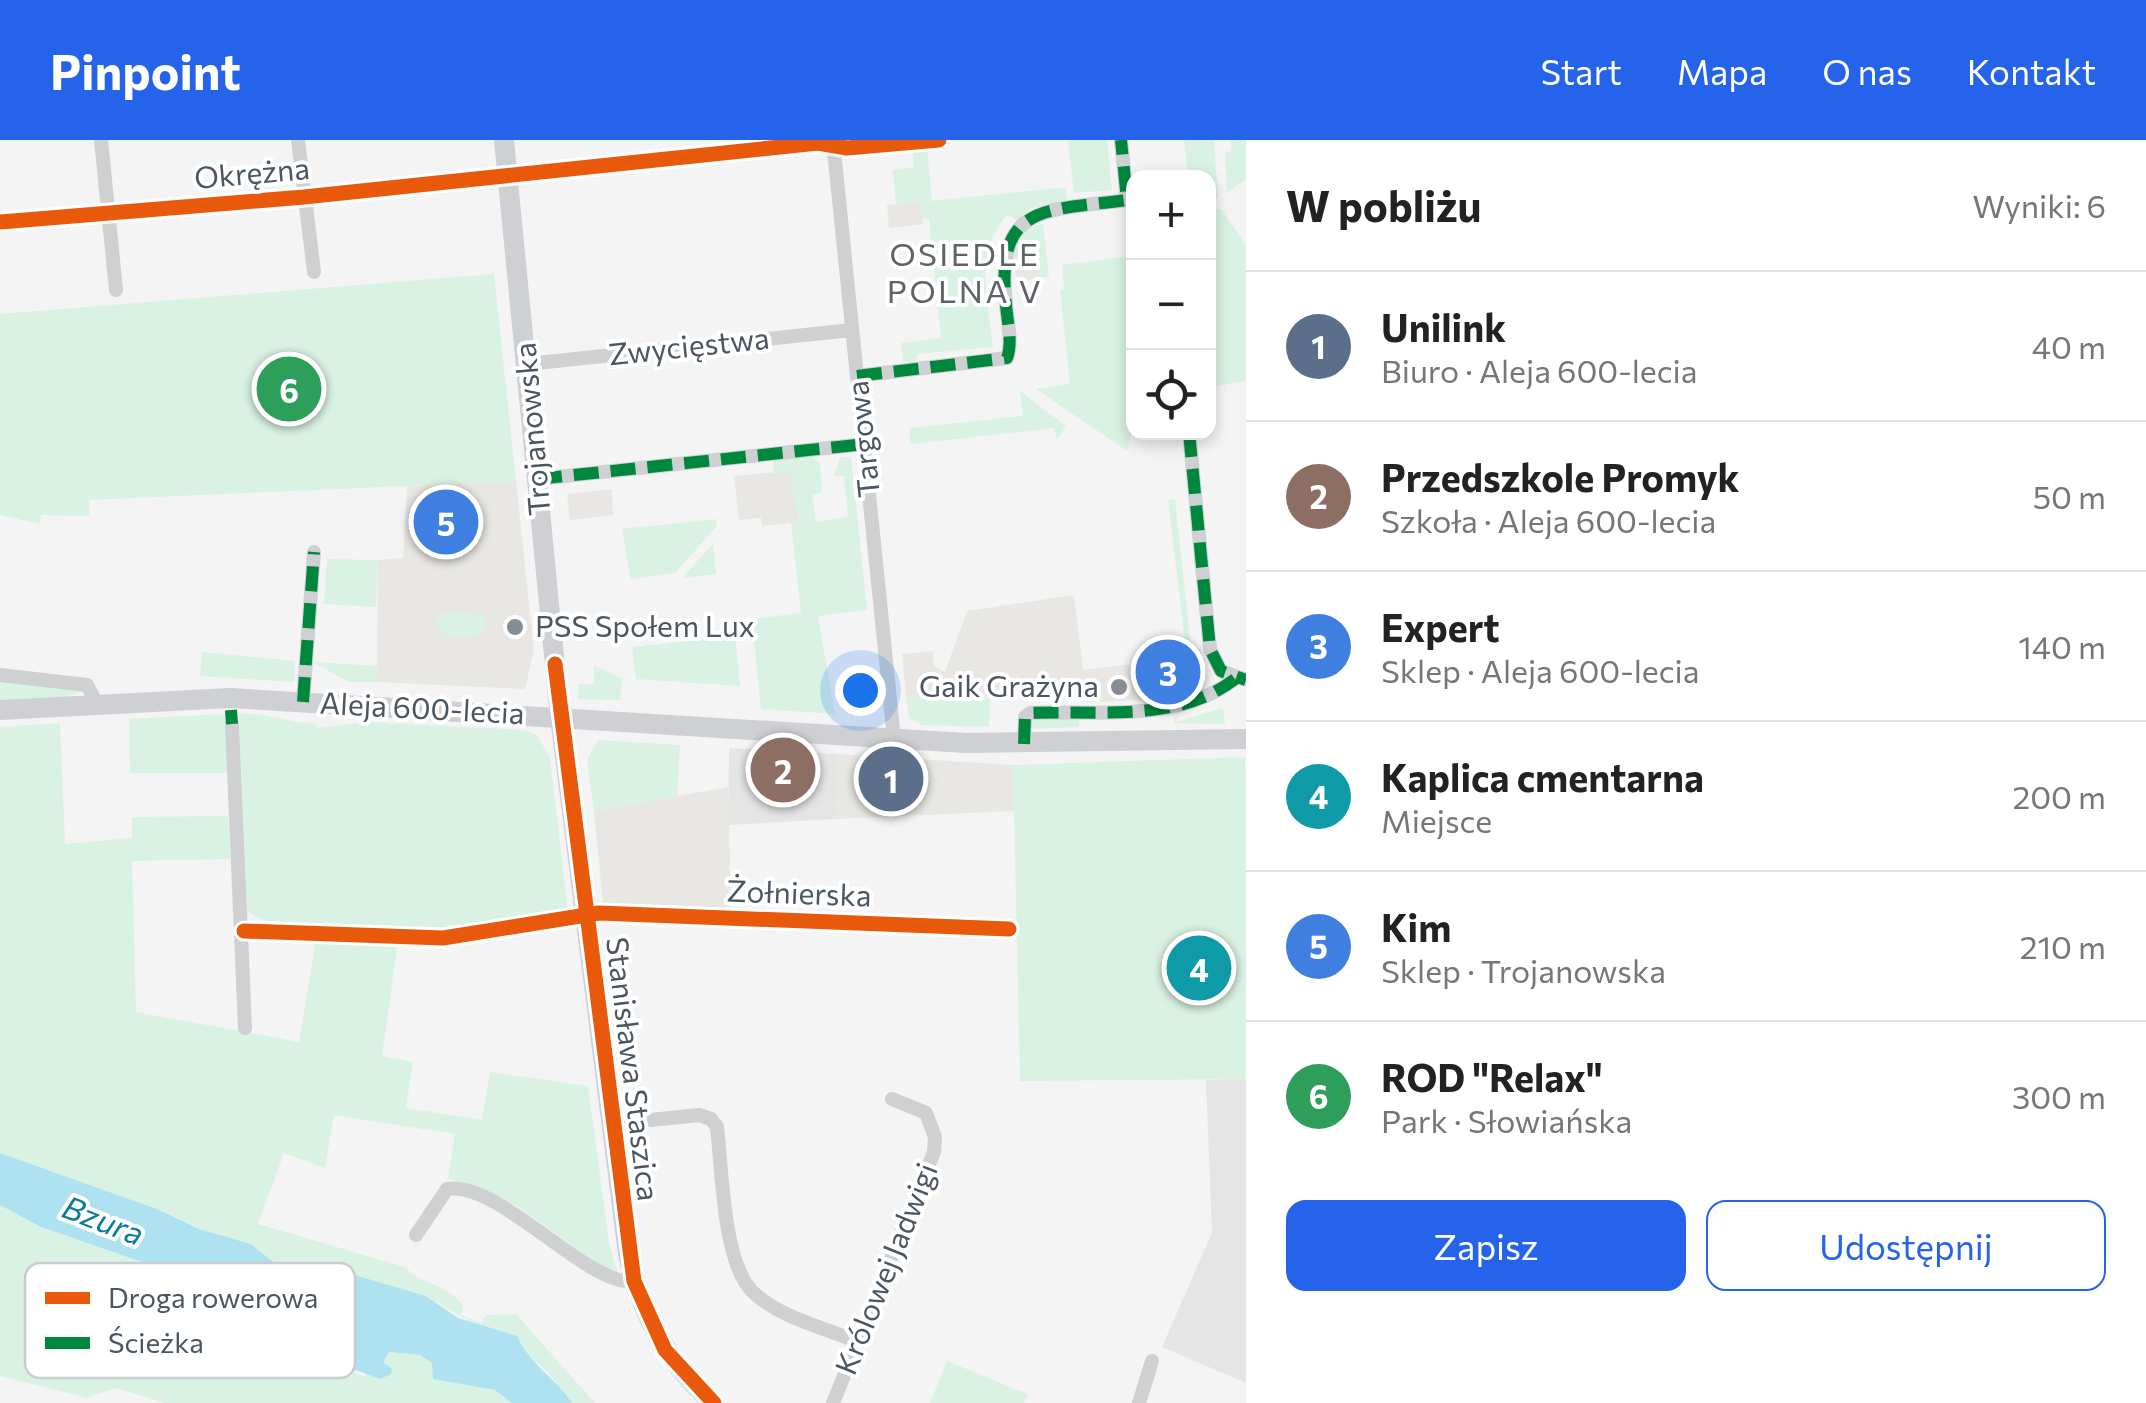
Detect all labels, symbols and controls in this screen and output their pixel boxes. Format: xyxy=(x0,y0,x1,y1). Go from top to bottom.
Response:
text: Pinpoint xyxy=(50,41,241,100)
text: Start xyxy=(1541,49,1622,92)
text: Mapa xyxy=(1677,49,1767,92)
text: O nas xyxy=(1822,49,1912,92)
text: Kontakt xyxy=(1967,49,2096,92)
street label: Okrężna xyxy=(192,148,311,195)
map controls xyxy=(1126,170,1216,440)
button: + xyxy=(1126,170,1216,260)
text: W pobliżu xyxy=(1286,179,1482,231)
text: Wyniki: 6 xyxy=(1973,185,2106,225)
district label: OSIEDLE POLNA V xyxy=(887,233,1043,310)
button: − xyxy=(1126,260,1216,350)
text: Unilink xyxy=(1381,303,1506,350)
street label: Zwycięstwa xyxy=(606,318,771,371)
text: 1 xyxy=(1311,326,1326,366)
text: 40 m xyxy=(2032,326,2106,366)
street label: Trojanowska xyxy=(505,341,557,517)
button: locate xyxy=(1126,350,1216,440)
text: Biuro · Aleja 600-lecia xyxy=(1381,350,1698,390)
pin: 6 xyxy=(256,352,322,426)
street label: Targowa xyxy=(837,379,886,499)
text: Przedszkole Promyk xyxy=(1381,453,1739,500)
text: 2 xyxy=(1309,476,1328,516)
text: 50 m xyxy=(2033,476,2106,516)
pin: 5 xyxy=(414,484,478,560)
text: Szkoła · Aleja 600-lecia xyxy=(1381,500,1716,540)
text: Expert xyxy=(1381,603,1499,650)
place label: PSS Społem Lux xyxy=(535,606,755,643)
marker: PSS Społem Lux xyxy=(504,616,526,638)
text: 3 xyxy=(1309,626,1328,666)
text: 140 m xyxy=(2018,626,2106,666)
pin: 3 xyxy=(1136,634,1200,710)
text: Sklep · Aleja 600-lecia xyxy=(1381,650,1699,690)
your location xyxy=(835,665,886,716)
place label: Gaik Grażyna xyxy=(919,666,1099,703)
marker: Gaik Grażyna xyxy=(1108,676,1130,698)
street label: Aleja 600-lecia xyxy=(319,683,525,730)
pin: 2 xyxy=(750,732,816,808)
pin: 1 xyxy=(858,742,924,816)
text: Kaplica cmentarna xyxy=(1381,753,1704,800)
text: 4 xyxy=(1309,776,1328,816)
text: 200 m xyxy=(2013,776,2106,816)
text: Miejsce xyxy=(1381,800,1492,840)
street label: Żołnierska xyxy=(726,870,872,913)
text: Kim xyxy=(1381,903,1451,950)
text: 5 xyxy=(1309,926,1328,966)
text: 210 m xyxy=(2020,926,2106,966)
pin: 4 xyxy=(1166,930,1232,1006)
street label: Stanisława Staszica xyxy=(600,935,669,1203)
text: Sklep · Trojanowska xyxy=(1381,950,1666,990)
text: ROD "Relax" xyxy=(1381,1053,1602,1100)
text: 6 xyxy=(1309,1076,1328,1116)
text: 300 m xyxy=(2012,1076,2106,1116)
text: Park · Słowiańska xyxy=(1381,1100,1632,1140)
street label: Królowej Jadwigi xyxy=(825,1157,944,1379)
water label: Bzura xyxy=(58,1185,150,1253)
button: Zapisz xyxy=(1286,1200,1686,1291)
button: Udostępnij xyxy=(1706,1200,2106,1291)
legend xyxy=(25,1263,355,1378)
text: Droga rowerowa xyxy=(108,1280,318,1314)
text: Ścieżka xyxy=(108,1325,204,1359)

